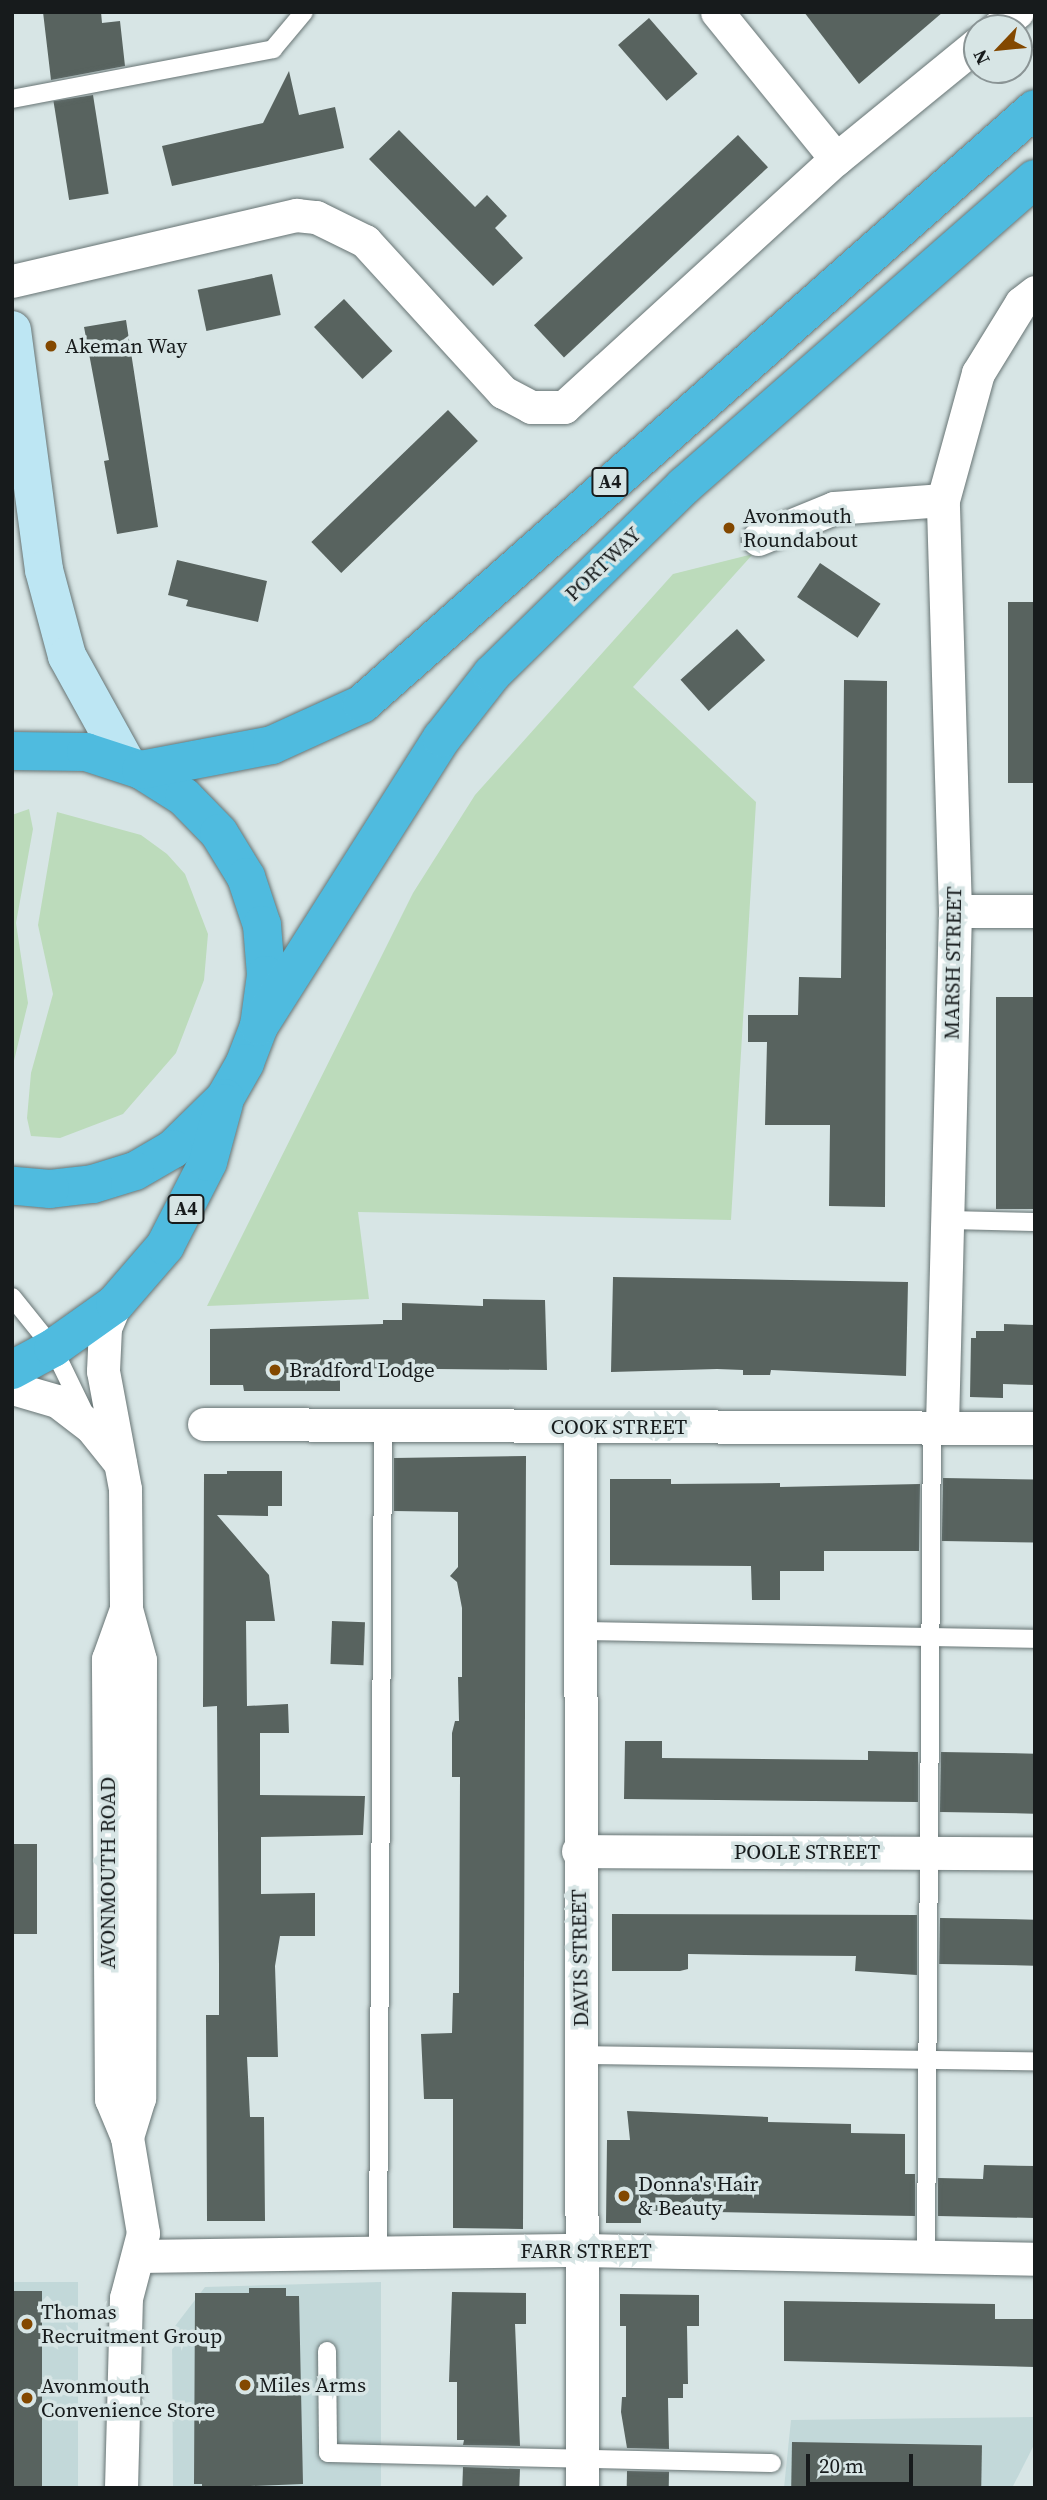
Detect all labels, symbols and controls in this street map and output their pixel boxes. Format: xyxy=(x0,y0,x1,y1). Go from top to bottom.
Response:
north arrow xyxy=(963,14,1033,84)
text: N xyxy=(966,45,996,69)
place label: Akeman Way xyxy=(65,333,188,359)
marker: Akeman Way xyxy=(43,338,59,354)
road number: A4 xyxy=(591,467,629,498)
place label: Avonmouth Roundabout xyxy=(743,503,858,553)
marker: Avonmouth Roundabout xyxy=(721,520,737,536)
street label: PORTWAY xyxy=(560,522,646,606)
street label: MARSH STREET xyxy=(939,886,967,1040)
road number: A4 xyxy=(167,1194,205,1224)
place label: Bradford Lodge xyxy=(289,1357,435,1383)
marker: Bradford Lodge xyxy=(267,1362,283,1378)
street label: COOK STREET xyxy=(551,1414,687,1440)
street label: AVONMOUTH ROAD xyxy=(95,1777,121,1969)
street label: POOLE STREET xyxy=(734,1839,880,1865)
street label: DAVIS STREET xyxy=(566,1889,594,2027)
place label: Donna's Hair & Beauty xyxy=(638,2171,758,2221)
marker: Donna's Hair & Beauty xyxy=(616,2188,632,2204)
street label: FARR STREET xyxy=(520,2238,652,2264)
place label: Thomas Recruitment Group xyxy=(41,2299,222,2349)
marker: Thomas Recruitment Group xyxy=(19,2316,35,2332)
place label: Miles Arms xyxy=(259,2372,366,2398)
place label: Avonmouth Convenience Store xyxy=(41,2373,215,2423)
marker: Miles Arms xyxy=(237,2377,253,2393)
marker: Avonmouth Convenience Store xyxy=(19,2390,35,2406)
scale bar xyxy=(809,2440,916,2484)
text: 20 m xyxy=(819,2451,864,2480)

